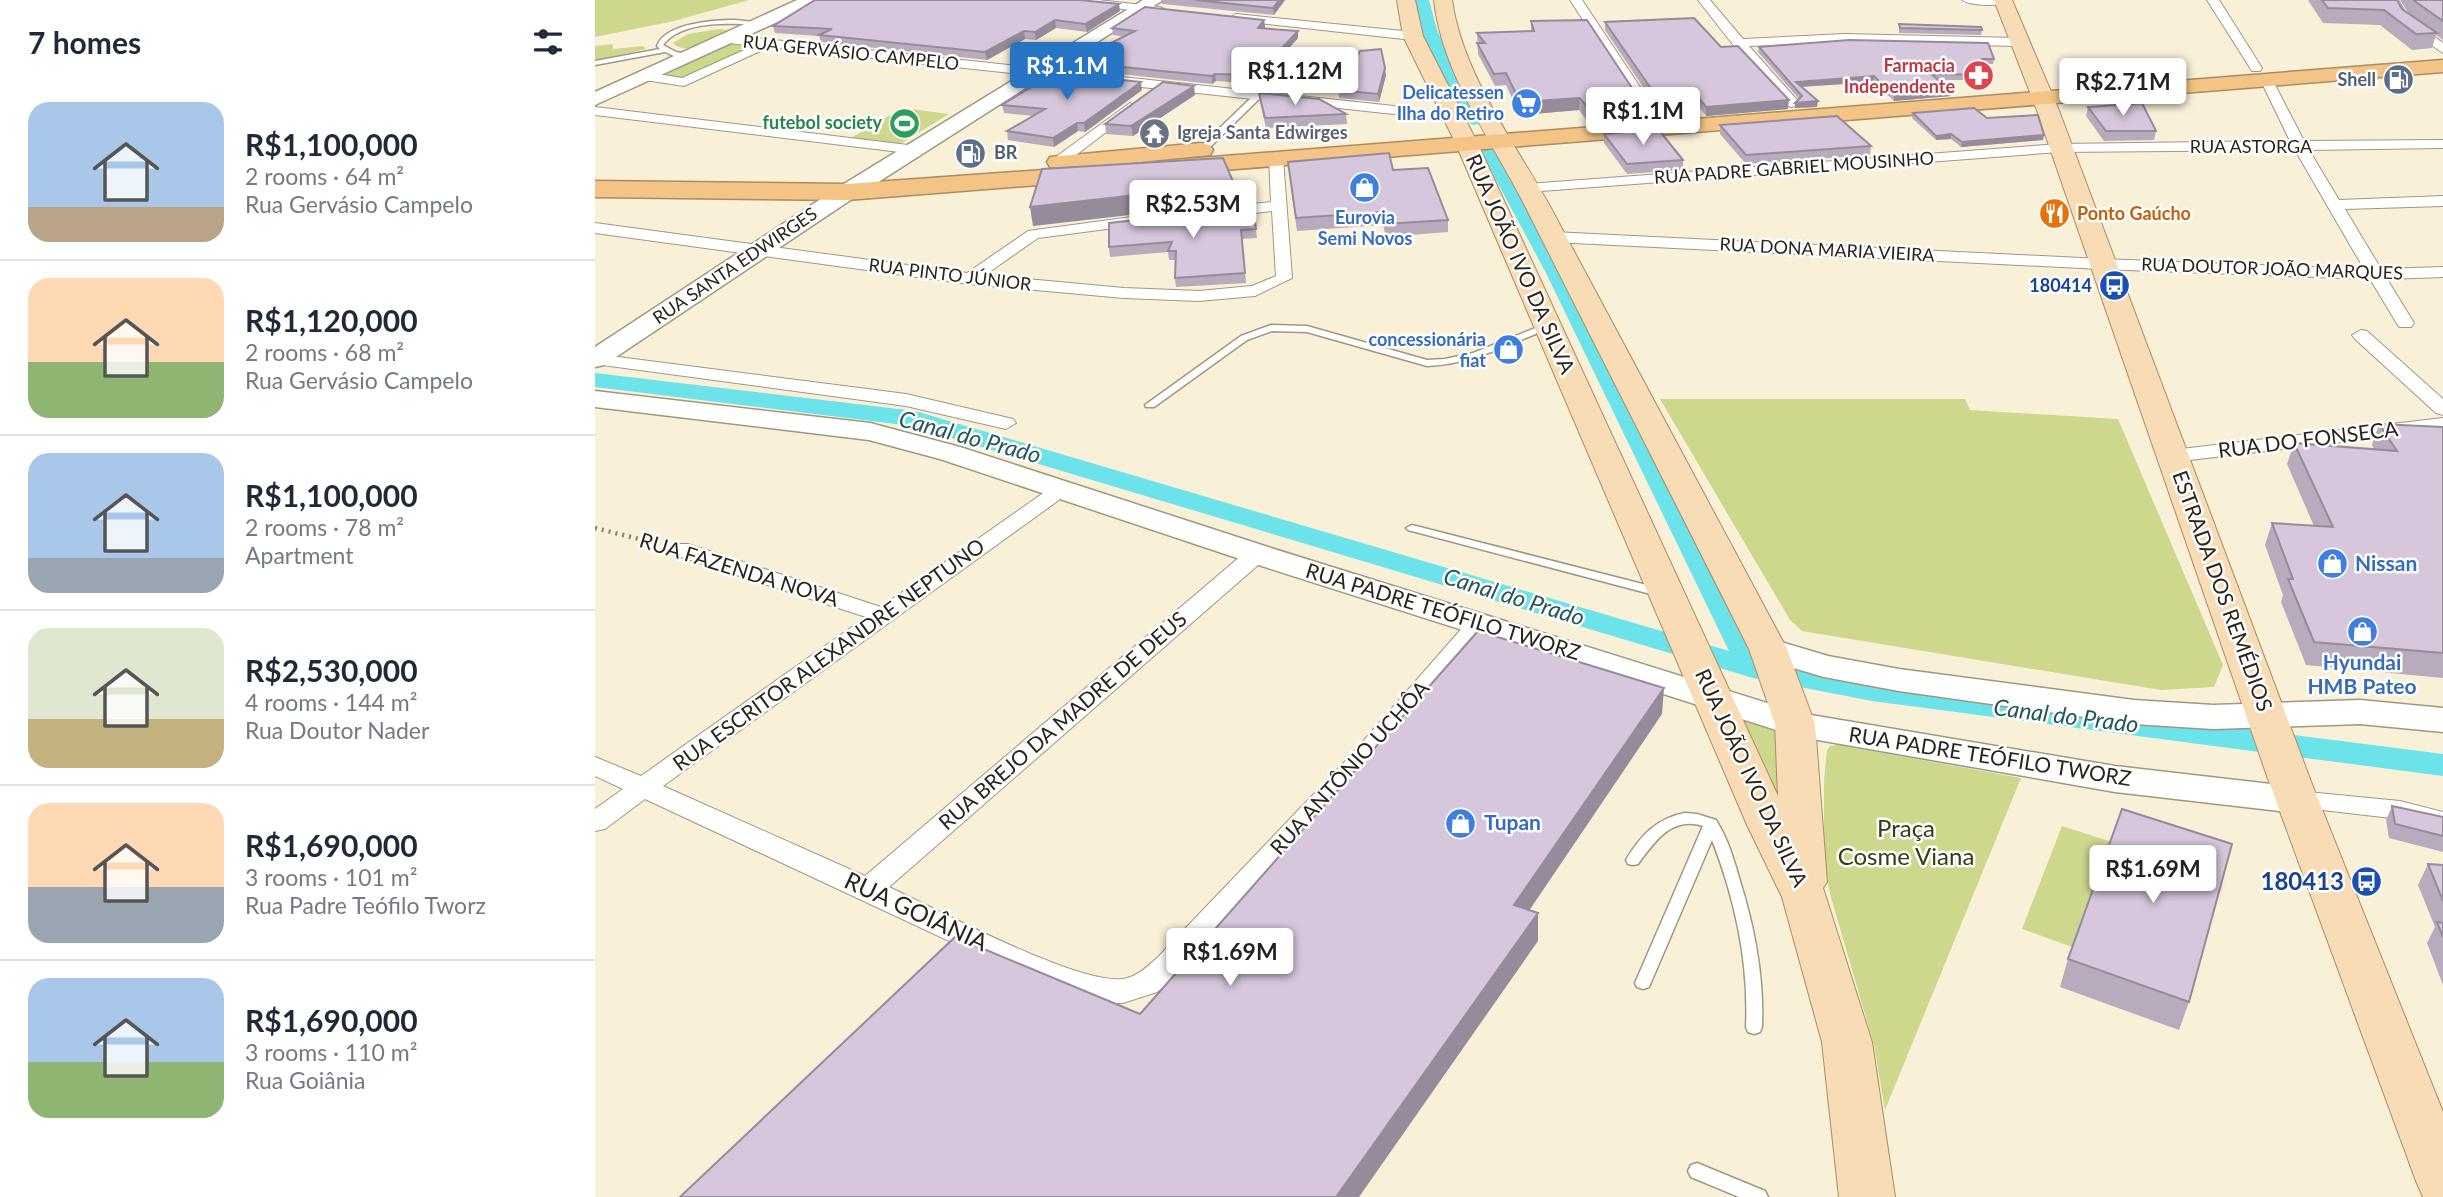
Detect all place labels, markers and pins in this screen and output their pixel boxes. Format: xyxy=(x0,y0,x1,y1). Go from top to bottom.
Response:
pin: R$1.1M xyxy=(1010,42,1124,102)
pin: R$1.12M xyxy=(1230,48,1360,107)
place label: Farmacia Independente xyxy=(1844,54,1955,97)
pin: R$2.71M xyxy=(2058,58,2188,118)
pharmacy icon: Farmacia Independente xyxy=(1961,59,1995,93)
fuel station icon: Shell xyxy=(2382,63,2416,97)
place label: Shell xyxy=(2338,68,2376,90)
place label: Delicatessen Ilha do Retiro xyxy=(1397,81,1504,124)
supermarket icon: Delicatessen Ilha do Retiro xyxy=(1510,86,1544,120)
pin: R$1.1M xyxy=(1586,88,1700,147)
sports icon: futebol society xyxy=(888,106,922,140)
place label: futebol society xyxy=(763,111,882,133)
temple icon: Igreja Santa Edwirges xyxy=(1137,116,1171,150)
place label: Igreja Santa Edwirges xyxy=(1177,121,1348,143)
fuel station icon: BR xyxy=(954,136,988,170)
place label: BR xyxy=(994,141,1018,163)
shop icon: Eurovia Semi Novos xyxy=(1348,170,1382,204)
pin: R$2.53M xyxy=(1128,180,1258,240)
restaurant icon: Ponto Gaúcho xyxy=(2037,197,2071,231)
place label: Ponto Gaúcho xyxy=(2077,202,2191,224)
place label: Eurovia Semi Novos xyxy=(1318,206,1412,249)
bus stop icon: 180414 xyxy=(2098,269,2132,303)
place label: 180414 xyxy=(2029,274,2092,296)
place label: concessionária fiat xyxy=(1368,328,1486,371)
shop icon: concessionária fiat xyxy=(1492,333,1526,367)
shop icon: Nissan xyxy=(2315,547,2349,581)
place label: Nissan xyxy=(2355,550,2417,575)
shop icon: Hyundai HMB Pateo xyxy=(2345,614,2379,648)
place label: Hyundai HMB Pateo xyxy=(2307,649,2417,698)
shop icon: Tupan xyxy=(1444,806,1478,840)
place label: Tupan xyxy=(1484,809,1541,834)
pin: R$1.69M xyxy=(2088,846,2218,905)
bus stop icon: 180413 xyxy=(2350,865,2384,899)
place label: 180413 xyxy=(2260,866,2344,895)
pin: R$1.69M xyxy=(1165,928,1295,988)

